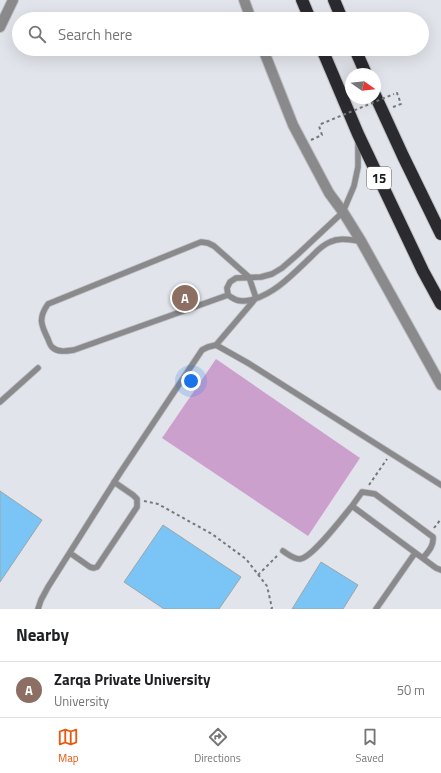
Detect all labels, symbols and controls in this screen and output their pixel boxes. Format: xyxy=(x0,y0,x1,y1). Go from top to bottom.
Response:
search box xyxy=(12,12,429,56)
icon: search xyxy=(26,23,48,45)
text: Search here xyxy=(58,23,132,46)
north arrow xyxy=(345,68,381,104)
road number: 15 xyxy=(367,167,391,189)
pin: A xyxy=(172,283,198,313)
your location xyxy=(181,371,201,391)
text: Nearby xyxy=(16,622,69,648)
text: Zarqa Private University xyxy=(54,668,210,691)
text: A xyxy=(25,680,33,700)
text: 50 m xyxy=(397,680,425,700)
text: University xyxy=(54,691,109,711)
tab: Map xyxy=(57,726,79,766)
tab: Directions xyxy=(194,726,241,766)
tab: Saved xyxy=(356,726,384,766)

